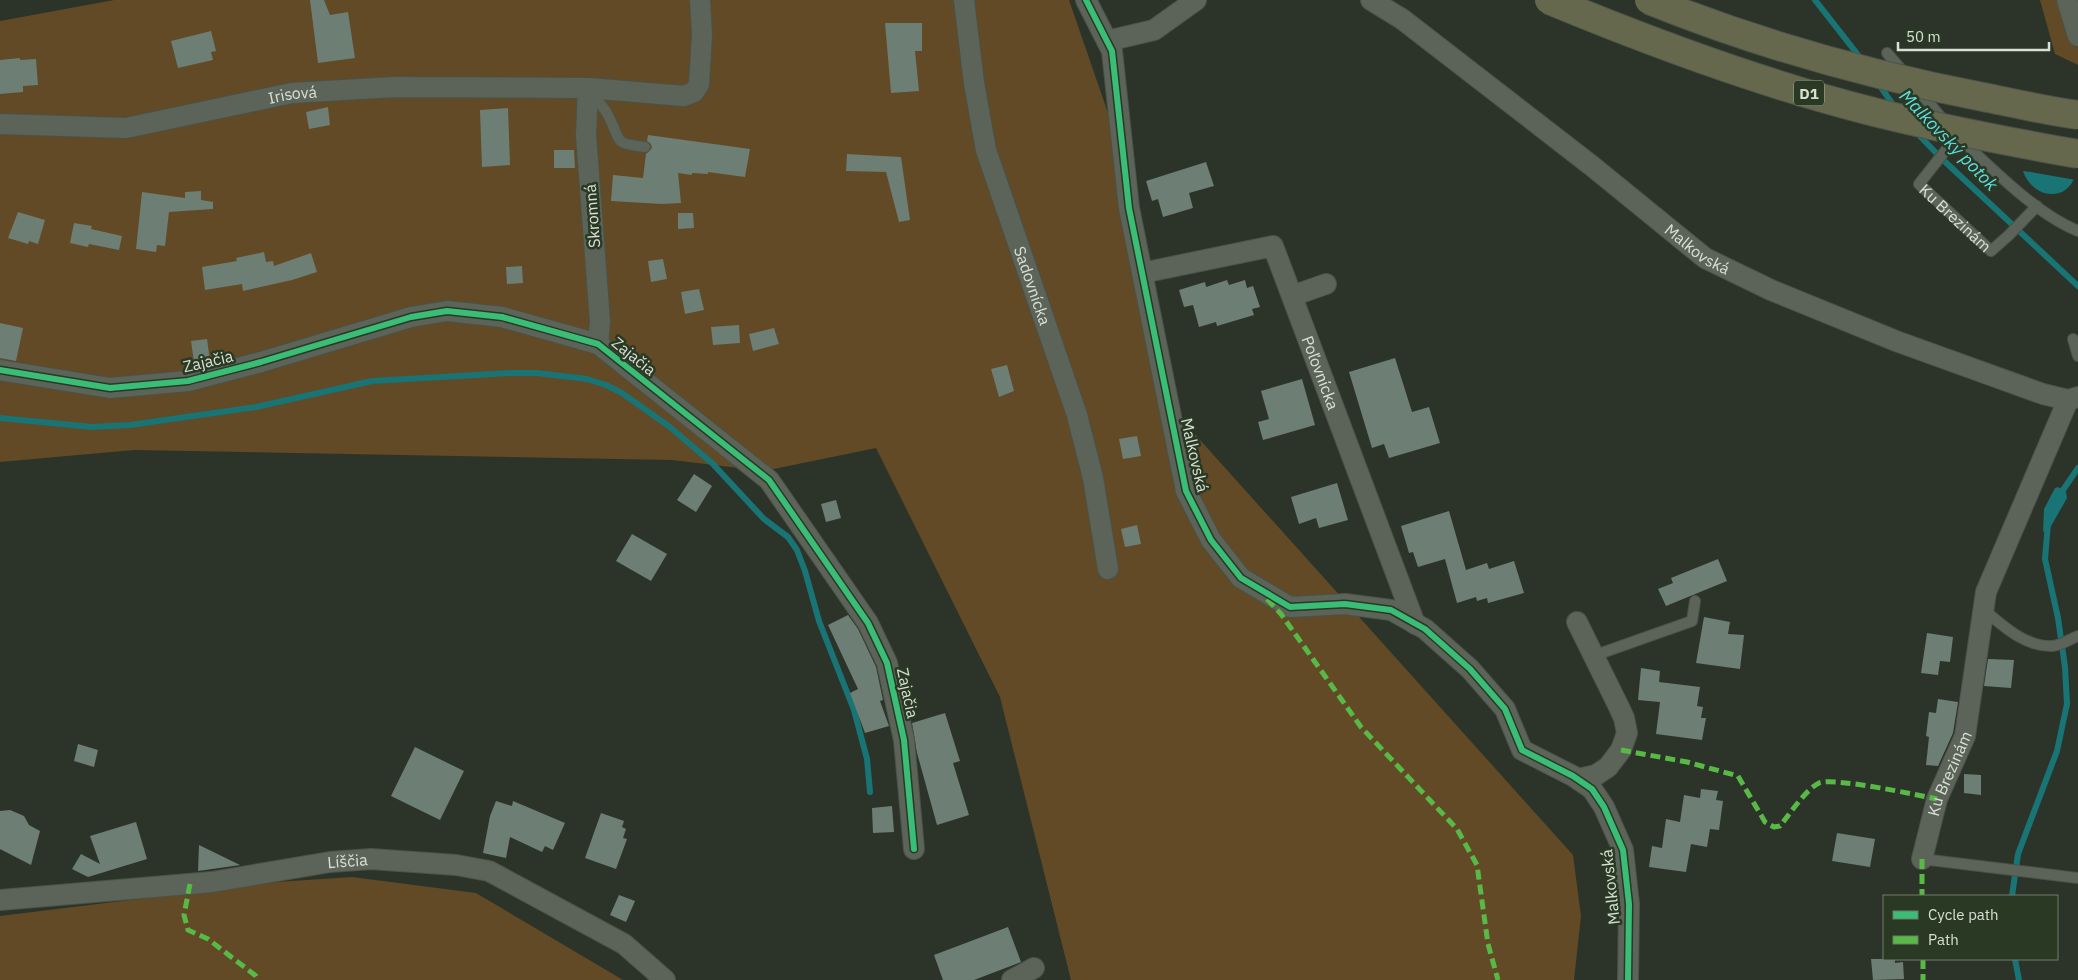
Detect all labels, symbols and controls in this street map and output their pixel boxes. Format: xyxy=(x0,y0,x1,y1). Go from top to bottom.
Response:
scale bar xyxy=(1898,20,2049,52)
text: 50 m xyxy=(1906,27,1941,46)
road number: D1 xyxy=(1794,80,1824,106)
street label: Irisová xyxy=(266,82,318,108)
water label: Malkovský potok xyxy=(1895,84,2004,196)
street label: Ku Brezinám xyxy=(1915,180,1996,256)
street label: Skromná xyxy=(580,183,604,249)
street label: Malkovská xyxy=(1661,219,1734,279)
street label: Sadovnícka xyxy=(1010,244,1055,328)
street label: Zajačia xyxy=(608,332,660,380)
street label: Poľovnícka xyxy=(1298,333,1344,413)
street label: Zajačia xyxy=(181,345,236,376)
street label: Malkovská xyxy=(1177,416,1213,494)
street label: Zajačia xyxy=(893,666,923,720)
street label: Ku Brezinám xyxy=(1923,728,1976,818)
street label: Malkovská xyxy=(1596,848,1624,926)
street label: Líščia xyxy=(327,849,369,872)
legend xyxy=(1883,895,2058,960)
text: Cycle path xyxy=(1928,905,1999,924)
text: Path xyxy=(1928,930,1959,949)

